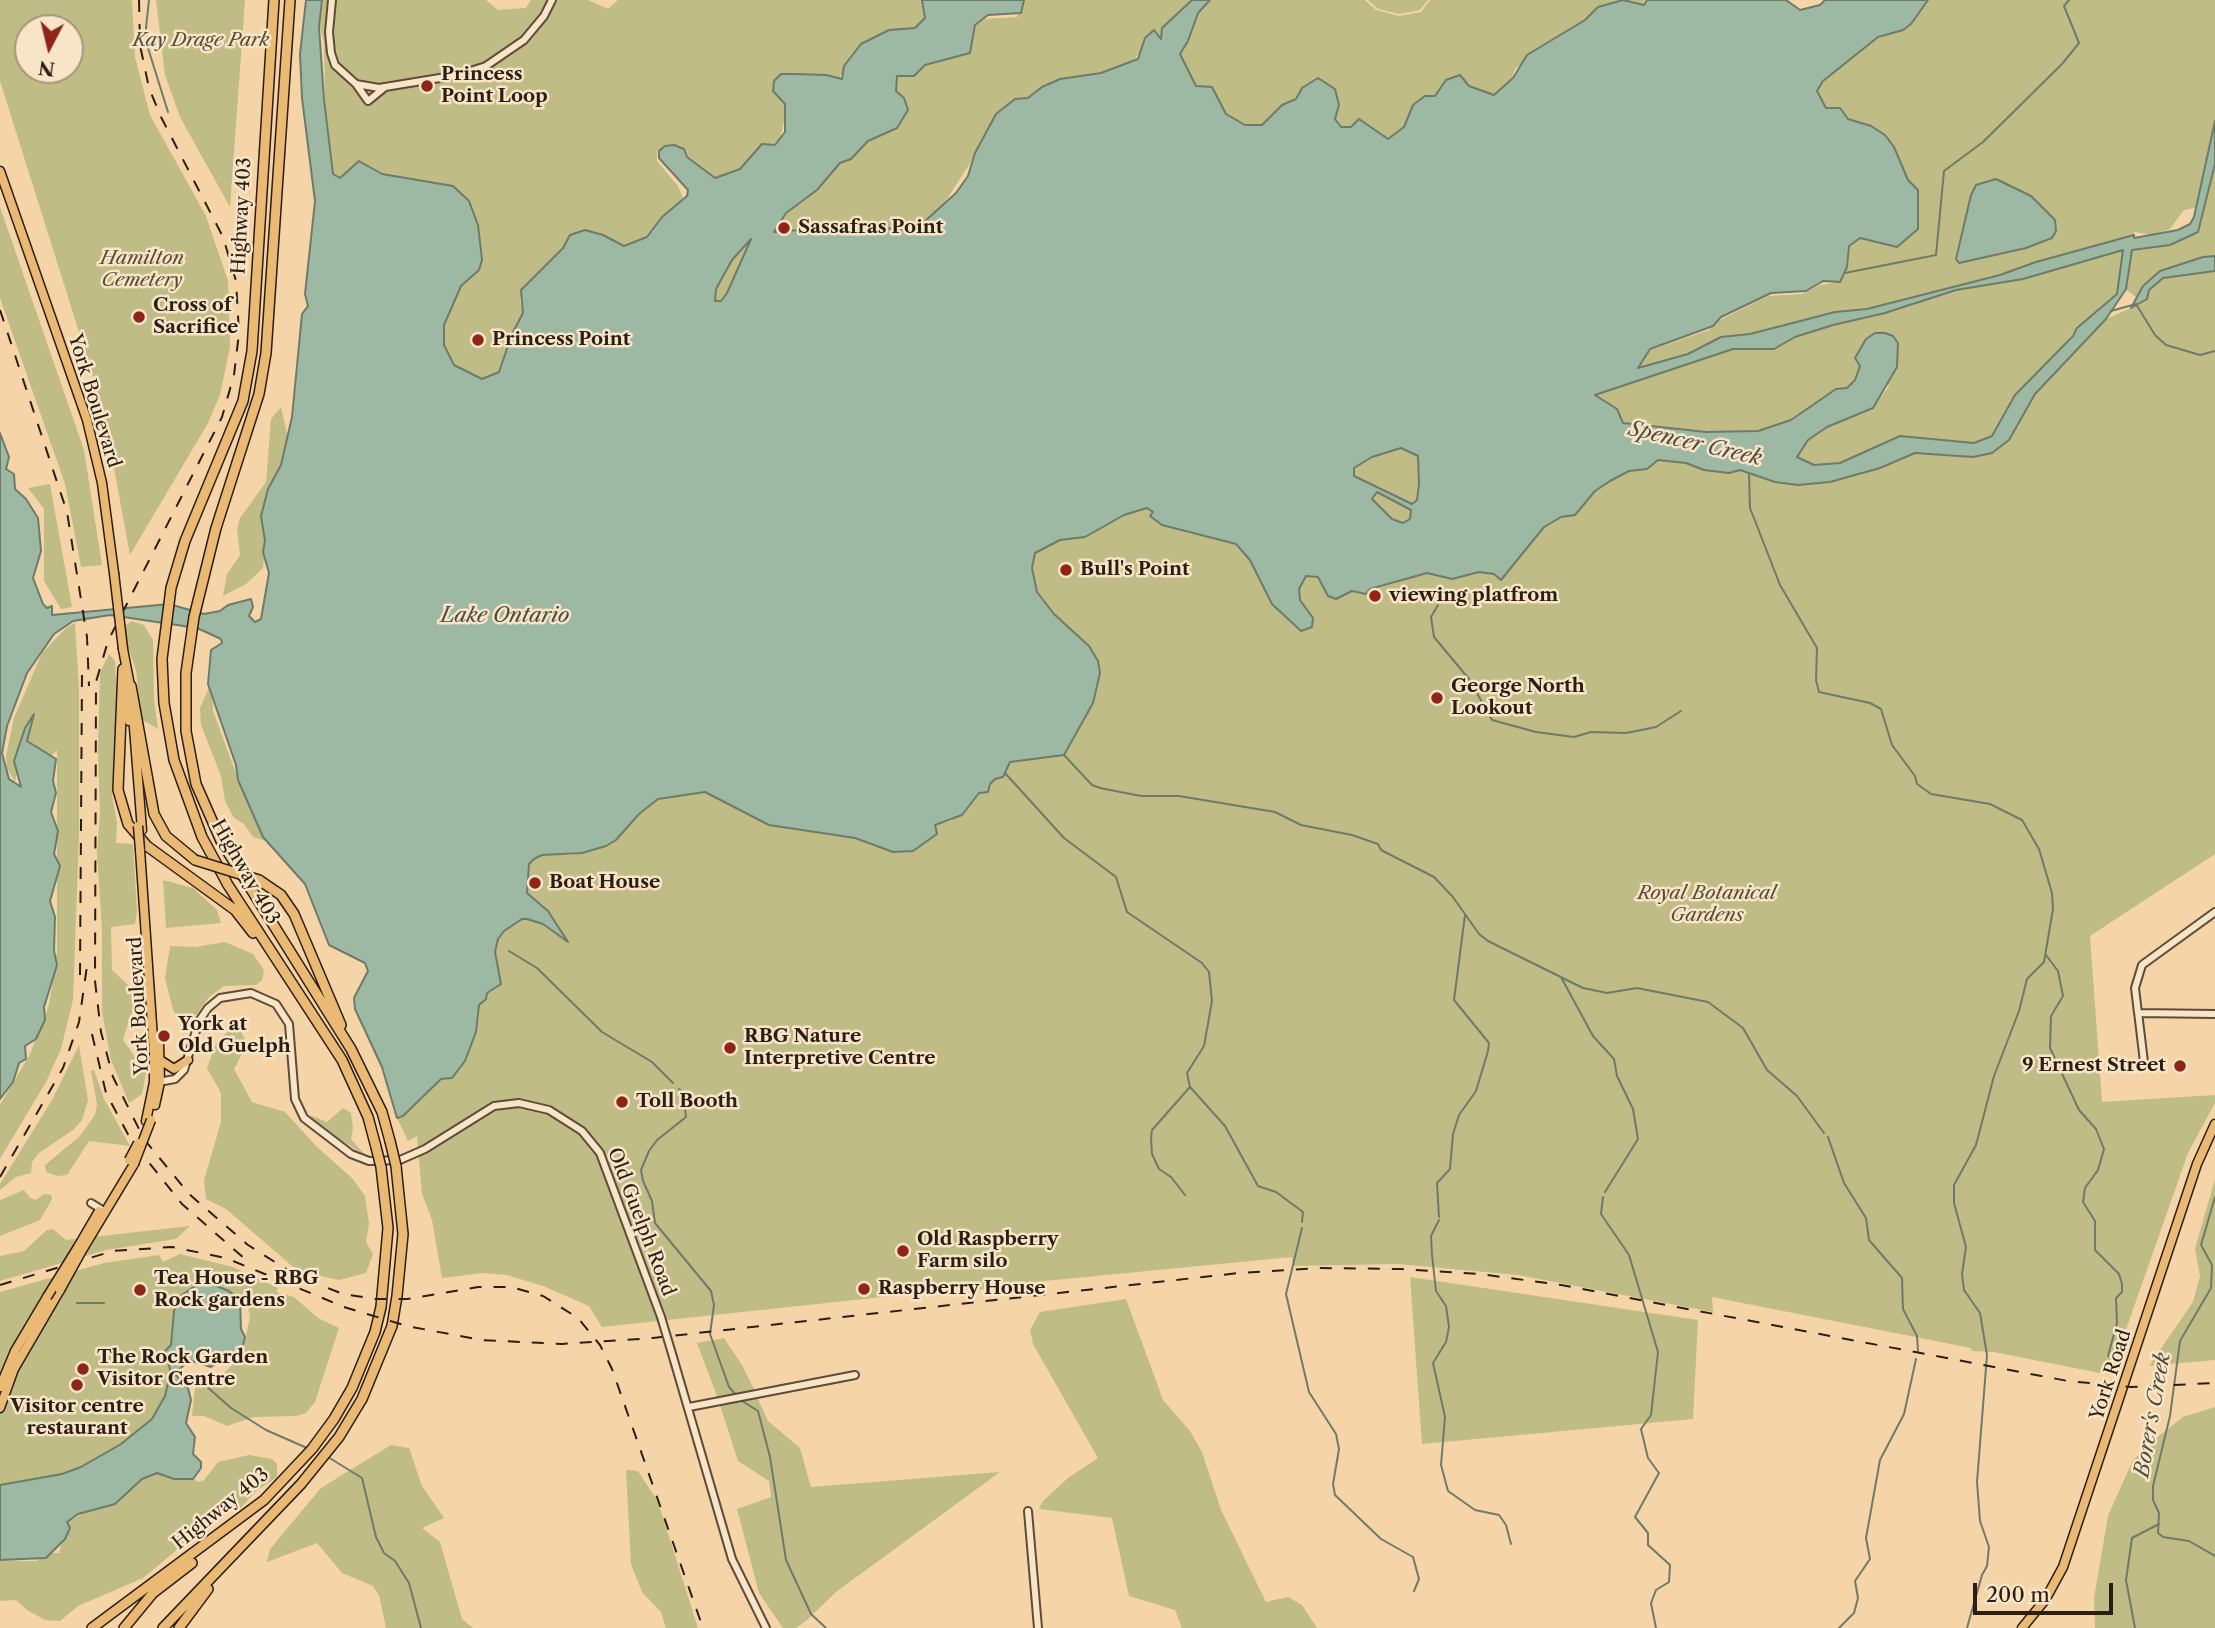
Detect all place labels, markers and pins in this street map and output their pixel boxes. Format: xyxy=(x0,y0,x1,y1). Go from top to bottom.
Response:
place label: Princess Point Loop xyxy=(441,64,548,108)
marker: Princess Point Loop xyxy=(419,78,435,94)
place label: Sassafras Point xyxy=(798,217,943,239)
marker: Sassafras Point xyxy=(776,220,792,236)
place label: Cross of Sacrifice xyxy=(153,295,238,339)
marker: Cross of Sacrifice xyxy=(131,309,147,325)
place label: Princess Point xyxy=(492,329,630,351)
marker: Princess Point xyxy=(470,332,486,348)
place label: Bull's Point xyxy=(1080,559,1190,581)
marker: Bull's Point xyxy=(1058,562,1074,578)
place label: viewing platfrom xyxy=(1389,585,1558,607)
marker: viewing platfrom xyxy=(1367,588,1383,604)
place label: George North Lookout xyxy=(1451,676,1585,720)
marker: George North Lookout xyxy=(1429,690,1445,706)
place label: Boat House xyxy=(549,872,660,894)
marker: Boat House xyxy=(527,875,543,891)
place label: York at Old Guelph xyxy=(178,1014,291,1058)
place label: RBG Nature Interpretive Centre xyxy=(744,1026,936,1070)
marker: York at Old Guelph xyxy=(156,1028,172,1044)
marker: RBG Nature Interpretive Centre xyxy=(722,1040,738,1056)
place label: 9 Ernest Street xyxy=(2022,1055,2166,1077)
marker: 9 Ernest Street xyxy=(2172,1058,2188,1074)
place label: Toll Booth xyxy=(636,1091,738,1113)
marker: Toll Booth xyxy=(614,1094,630,1110)
place label: Old Raspberry Farm silo xyxy=(917,1229,1058,1273)
marker: Old Raspberry Farm silo xyxy=(895,1243,911,1259)
place label: Tea House - RBG Rock gardens xyxy=(154,1268,319,1312)
place label: Raspberry House xyxy=(878,1278,1046,1300)
marker: Raspberry House xyxy=(856,1281,872,1297)
marker: Tea House - RBG Rock gardens xyxy=(132,1282,148,1298)
place label: The Rock Garden Visitor Centre xyxy=(97,1347,268,1391)
marker: The Rock Garden Visitor Centre xyxy=(75,1361,91,1377)
marker: Visitor centre restaurant xyxy=(69,1377,85,1393)
place label: Visitor centre restaurant xyxy=(10,1396,144,1440)

